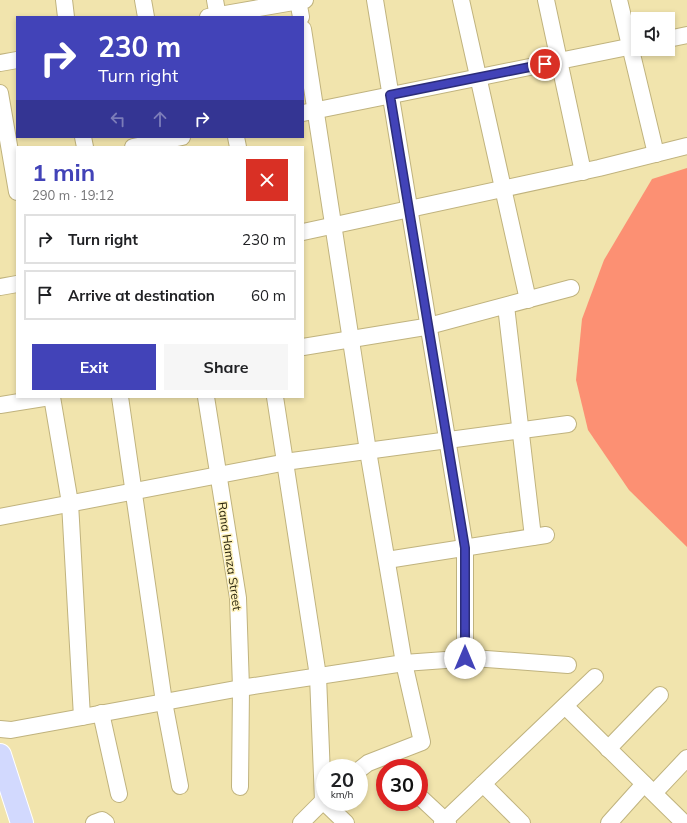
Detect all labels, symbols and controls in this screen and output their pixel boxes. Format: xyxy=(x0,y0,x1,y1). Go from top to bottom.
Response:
map controls xyxy=(631,12,675,56)
button: sound xyxy=(631,12,675,56)
text: 230 m xyxy=(98,29,181,64)
icon: right xyxy=(32,32,84,84)
pin xyxy=(528,47,562,81)
icon: arrive xyxy=(534,53,556,75)
text: Turn right xyxy=(98,64,178,87)
icon: left xyxy=(107,108,129,130)
icon: ahead xyxy=(149,108,171,130)
icon: right xyxy=(191,108,213,130)
text: 1 min xyxy=(32,157,95,187)
button: close xyxy=(246,159,288,201)
text: 290 m · 19:12 xyxy=(32,187,114,203)
icon: right xyxy=(34,228,56,250)
text: Turn right xyxy=(68,230,138,249)
text: 230 m xyxy=(242,230,286,249)
icon: arrive xyxy=(34,284,56,306)
text: Arrive at destination xyxy=(68,286,215,305)
text: 60 m xyxy=(251,286,286,305)
button: Exit xyxy=(32,344,156,390)
button: Share xyxy=(164,344,288,390)
street label: Rana Hamza Street xyxy=(215,501,245,611)
position arrow xyxy=(444,637,486,679)
speed limit sign: 30 xyxy=(376,759,428,811)
text: 20 xyxy=(330,767,354,792)
text: km/h xyxy=(331,788,353,801)

